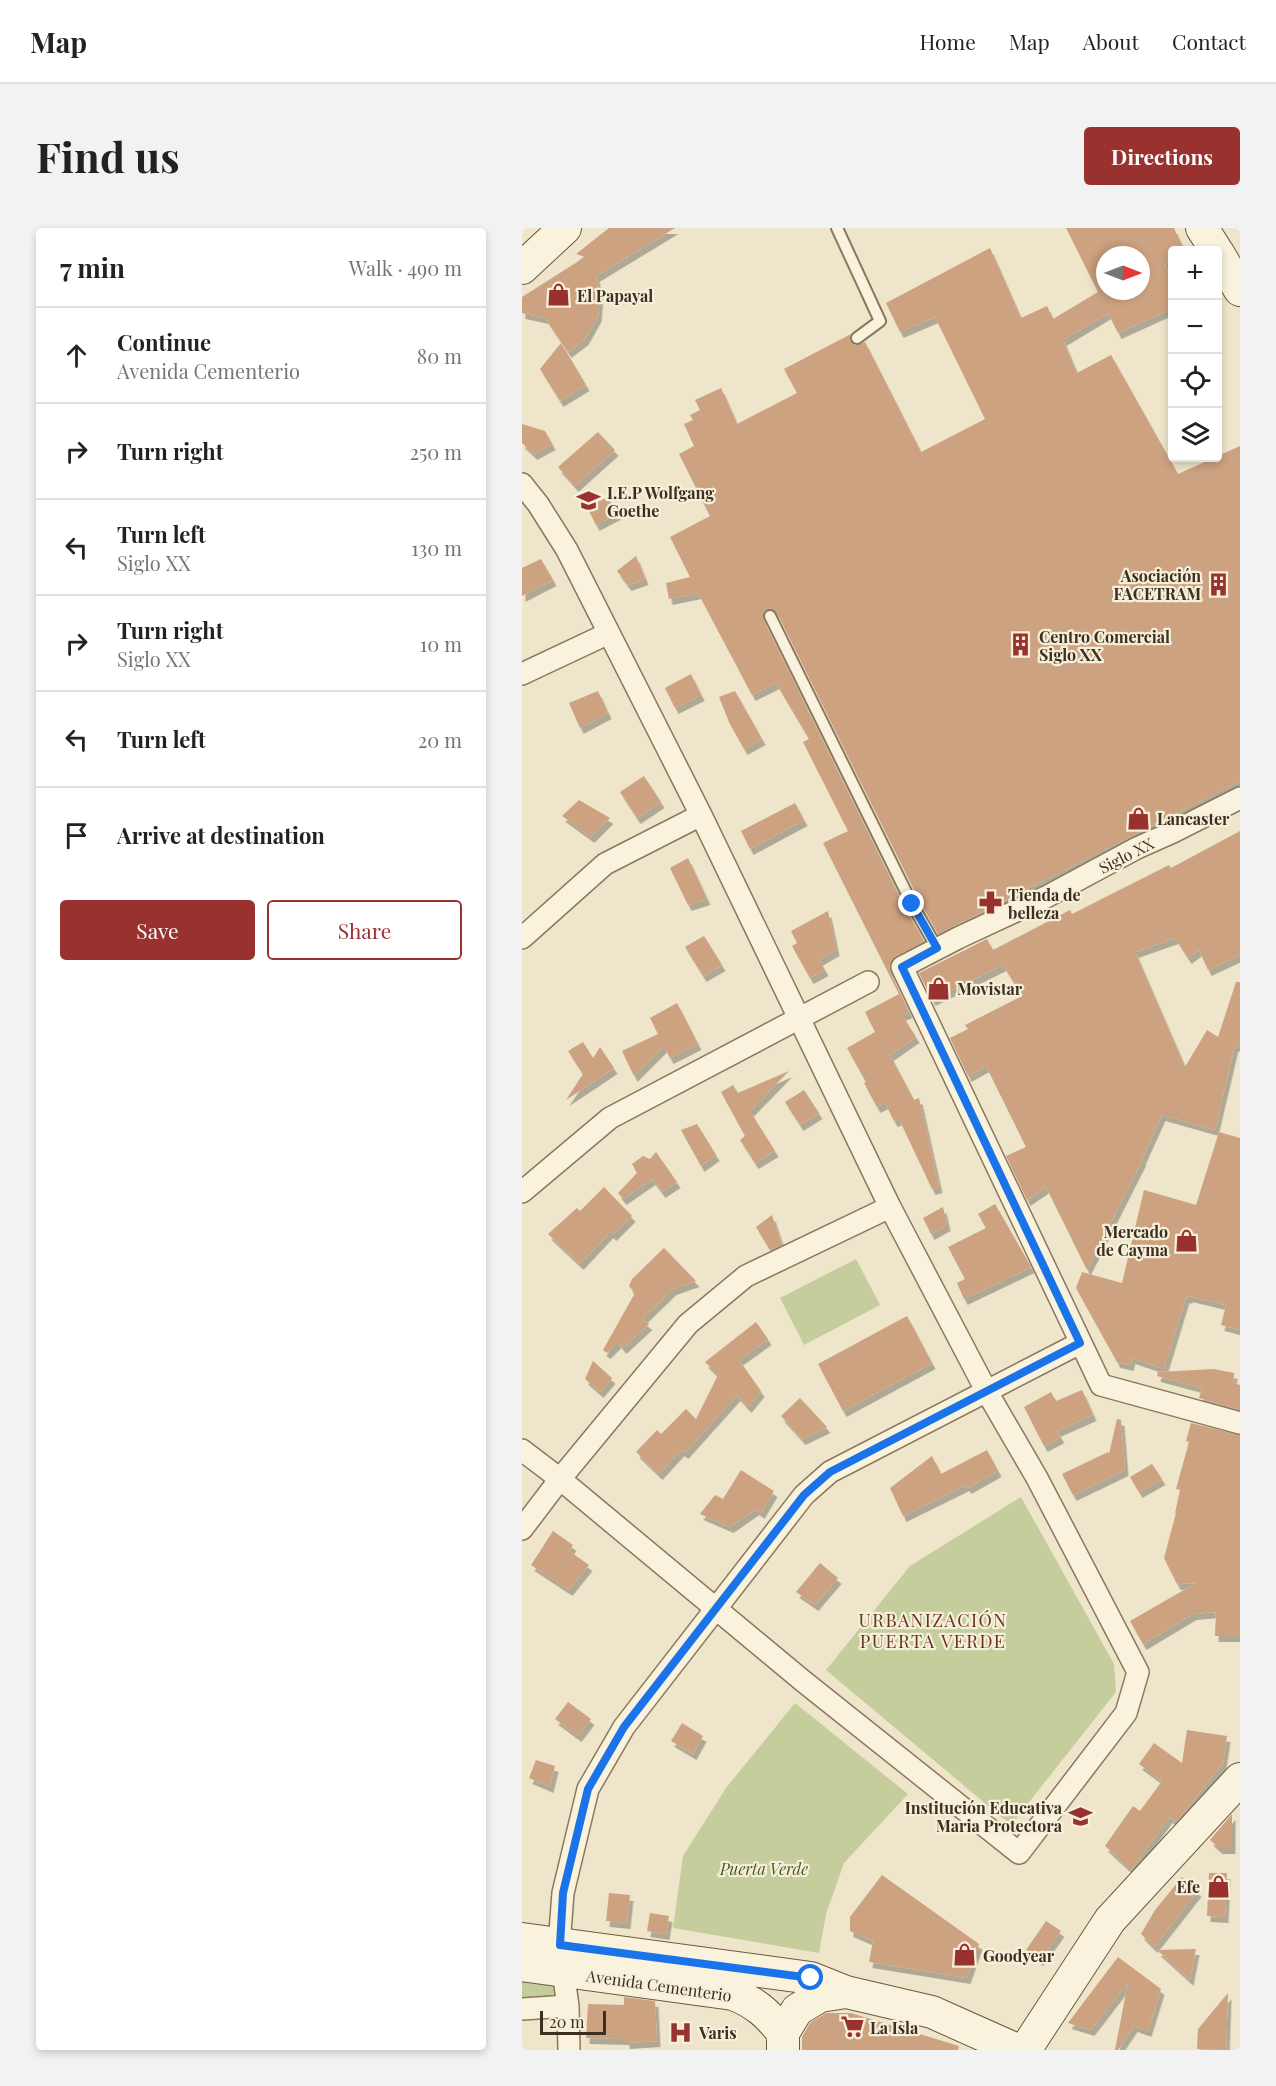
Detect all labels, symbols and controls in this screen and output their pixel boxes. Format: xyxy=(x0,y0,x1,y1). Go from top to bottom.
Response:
text: Map xyxy=(30,23,87,60)
text: Home xyxy=(920,27,976,55)
text: Map xyxy=(1009,27,1050,55)
text: About xyxy=(1083,27,1139,55)
text: Contact xyxy=(1172,27,1246,55)
button: Directions xyxy=(1084,127,1240,185)
text: Find us xyxy=(36,128,180,184)
north arrow xyxy=(1096,246,1150,300)
map controls xyxy=(1168,246,1222,462)
button: + xyxy=(1168,246,1222,300)
text: 7 min xyxy=(60,250,125,285)
text: Walk · 490 m xyxy=(349,254,462,281)
shop icon: El Papayal xyxy=(546,282,572,308)
place label: El Papayal xyxy=(577,285,653,306)
button: − xyxy=(1168,300,1222,354)
text: Continue xyxy=(117,327,211,357)
icon: ahead xyxy=(60,339,93,372)
text: 80 m xyxy=(417,342,462,369)
button: locate xyxy=(1168,354,1222,408)
text: Avenida Cementerio xyxy=(117,357,300,384)
button: layers xyxy=(1168,408,1222,462)
icon: right xyxy=(60,435,93,468)
text: Turn right xyxy=(117,436,223,466)
text: 250 m xyxy=(409,438,462,465)
place label: I.E.P Wolfgang Goethe xyxy=(607,482,714,521)
school or university icon: I.E.P Wolfgang Goethe xyxy=(576,488,602,514)
text: Turn left xyxy=(117,519,206,549)
icon: left xyxy=(60,531,93,564)
text: 130 m xyxy=(411,534,462,561)
text: Siglo XX xyxy=(117,549,191,576)
place label: Asociación FACETRAM xyxy=(1114,565,1201,604)
building icon: Asociación FACETRAM xyxy=(1206,571,1232,597)
text: Turn right xyxy=(117,615,223,645)
place label: Centro Comercial Siglo XX xyxy=(1039,626,1170,665)
icon: right xyxy=(60,627,93,660)
text: 10 m xyxy=(420,630,462,657)
building icon: Centro Comercial Siglo XX xyxy=(1008,632,1034,658)
text: Siglo XX xyxy=(117,645,191,672)
icon: left xyxy=(60,723,93,756)
text: Turn left xyxy=(117,724,206,754)
text: 20 m xyxy=(418,726,462,753)
shop icon: Lancaster xyxy=(1126,805,1152,831)
place label: Lancaster xyxy=(1157,808,1230,829)
icon: arrive xyxy=(60,819,93,852)
text: Arrive at destination xyxy=(117,820,325,850)
street label: Siglo XX xyxy=(1095,832,1158,878)
place label: Tienda de belleza xyxy=(1008,884,1081,923)
route end xyxy=(898,890,924,916)
pharmacy icon: Tienda de belleza xyxy=(977,890,1003,916)
button: Save xyxy=(60,900,255,960)
button: Share xyxy=(267,900,462,960)
shop icon: Movistar xyxy=(926,975,952,1001)
place label: Movistar xyxy=(957,978,1023,999)
place label: Mercado de Cayma xyxy=(1096,1221,1169,1260)
shop icon: Mercado de Cayma xyxy=(1173,1227,1199,1253)
district label: URBANIZACIÓN PUERTA VERDE xyxy=(859,1608,1007,1653)
place label: Institución Educativa Maria Protectora xyxy=(905,1797,1063,1836)
school or university icon: Institución Educativa Maria Protectora xyxy=(1067,1803,1093,1829)
park label: Puerta Verde xyxy=(719,1858,808,1879)
shop icon: Efe xyxy=(1205,1873,1231,1899)
place label: Efe xyxy=(1176,1876,1200,1897)
shop icon: Goodyear xyxy=(952,1942,978,1968)
place label: Goodyear xyxy=(983,1945,1055,1966)
street label: Avenida Cementerio xyxy=(584,1964,733,2006)
route start xyxy=(797,1964,823,1990)
scale bar xyxy=(540,2008,606,2036)
text: 20 m xyxy=(549,2011,584,2032)
supermarket icon: La Isla xyxy=(839,2014,865,2040)
place label: La Isla xyxy=(870,2017,919,2038)
hospital icon: Varis xyxy=(668,2019,694,2045)
place label: Varis xyxy=(698,2022,737,2043)

